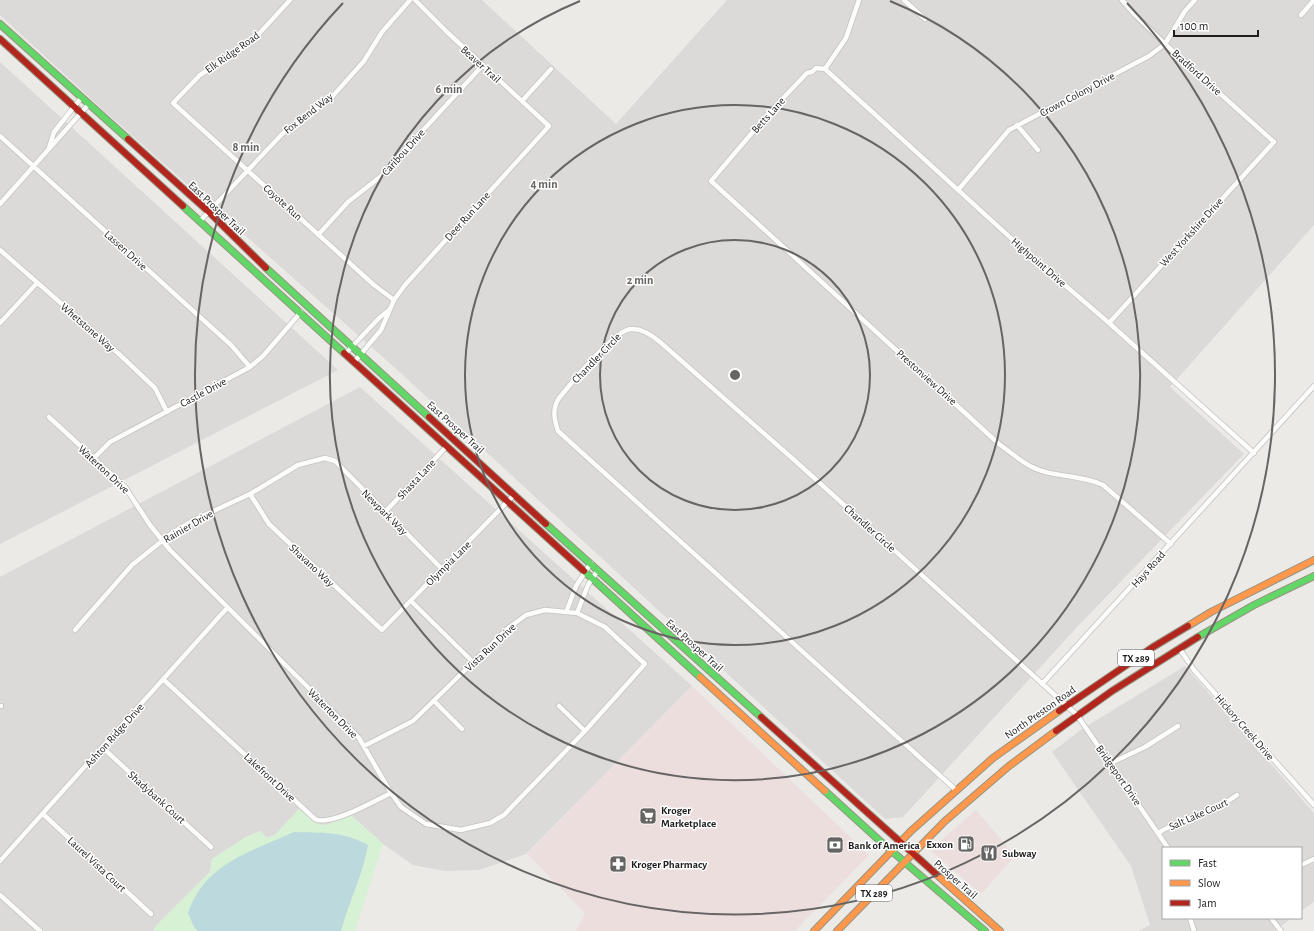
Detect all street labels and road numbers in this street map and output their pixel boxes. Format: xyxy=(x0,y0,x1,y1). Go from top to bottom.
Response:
street label: Elk Ridge Road xyxy=(203,30,262,75)
street label: Beaver Trail xyxy=(459,44,503,85)
street label: Bradford Drive xyxy=(1170,47,1224,97)
street label: Crown Colony Drive xyxy=(1038,70,1116,119)
street label: Fox Bend Way xyxy=(282,91,335,136)
street label: Betts Lane xyxy=(750,95,787,135)
street label: Caribou Drive xyxy=(380,127,427,178)
street label: East Prosper Trail xyxy=(186,180,247,237)
street label: Coyote Run xyxy=(261,182,304,223)
street label: Deer Run Lane xyxy=(443,190,492,243)
street label: West Yorkshire Drive xyxy=(1158,196,1225,269)
street label: Lassen Drive xyxy=(102,228,149,272)
street label: Highpoint Drive xyxy=(1009,236,1068,289)
street label: Whetstone Way xyxy=(58,301,117,354)
street label: Chandler Circle xyxy=(570,331,623,386)
street label: Prestonview Drive xyxy=(894,348,959,407)
street label: Castle Drive xyxy=(178,376,228,409)
street label: East Prosper Trail xyxy=(425,399,486,456)
street label: Waterton Drive xyxy=(76,443,131,496)
street label: Shasta Lane xyxy=(395,457,438,502)
street label: Newpark Way xyxy=(360,487,410,538)
street label: Chandler Circle xyxy=(842,503,897,554)
street label: Rainier Drive xyxy=(162,508,215,545)
street label: Olympia Lane xyxy=(424,539,473,588)
street label: Shavano Way xyxy=(287,542,336,589)
street label: Hays Road xyxy=(1129,549,1168,590)
street label: East Prosper Trail xyxy=(664,617,725,674)
street label: Vista Run Drive xyxy=(463,621,518,674)
road number: TX 289 xyxy=(1118,650,1154,666)
street label: North Preston Road xyxy=(1003,684,1078,741)
street label: Waterton Drive xyxy=(306,686,360,740)
street label: Hickory Creek Drive xyxy=(1213,692,1276,763)
street label: Ashton Ridge Drive xyxy=(83,701,146,769)
street label: Bridgeport Drive xyxy=(1094,743,1143,807)
street label: Lakefront Drive xyxy=(242,751,297,804)
street label: Shadybank Court xyxy=(126,769,188,826)
street label: Salt Lake Court xyxy=(1167,796,1230,832)
street label: Laurel Vista Court xyxy=(65,835,128,894)
street label: Prosper Trail xyxy=(932,858,979,901)
road number: TX 289 xyxy=(856,885,892,901)

